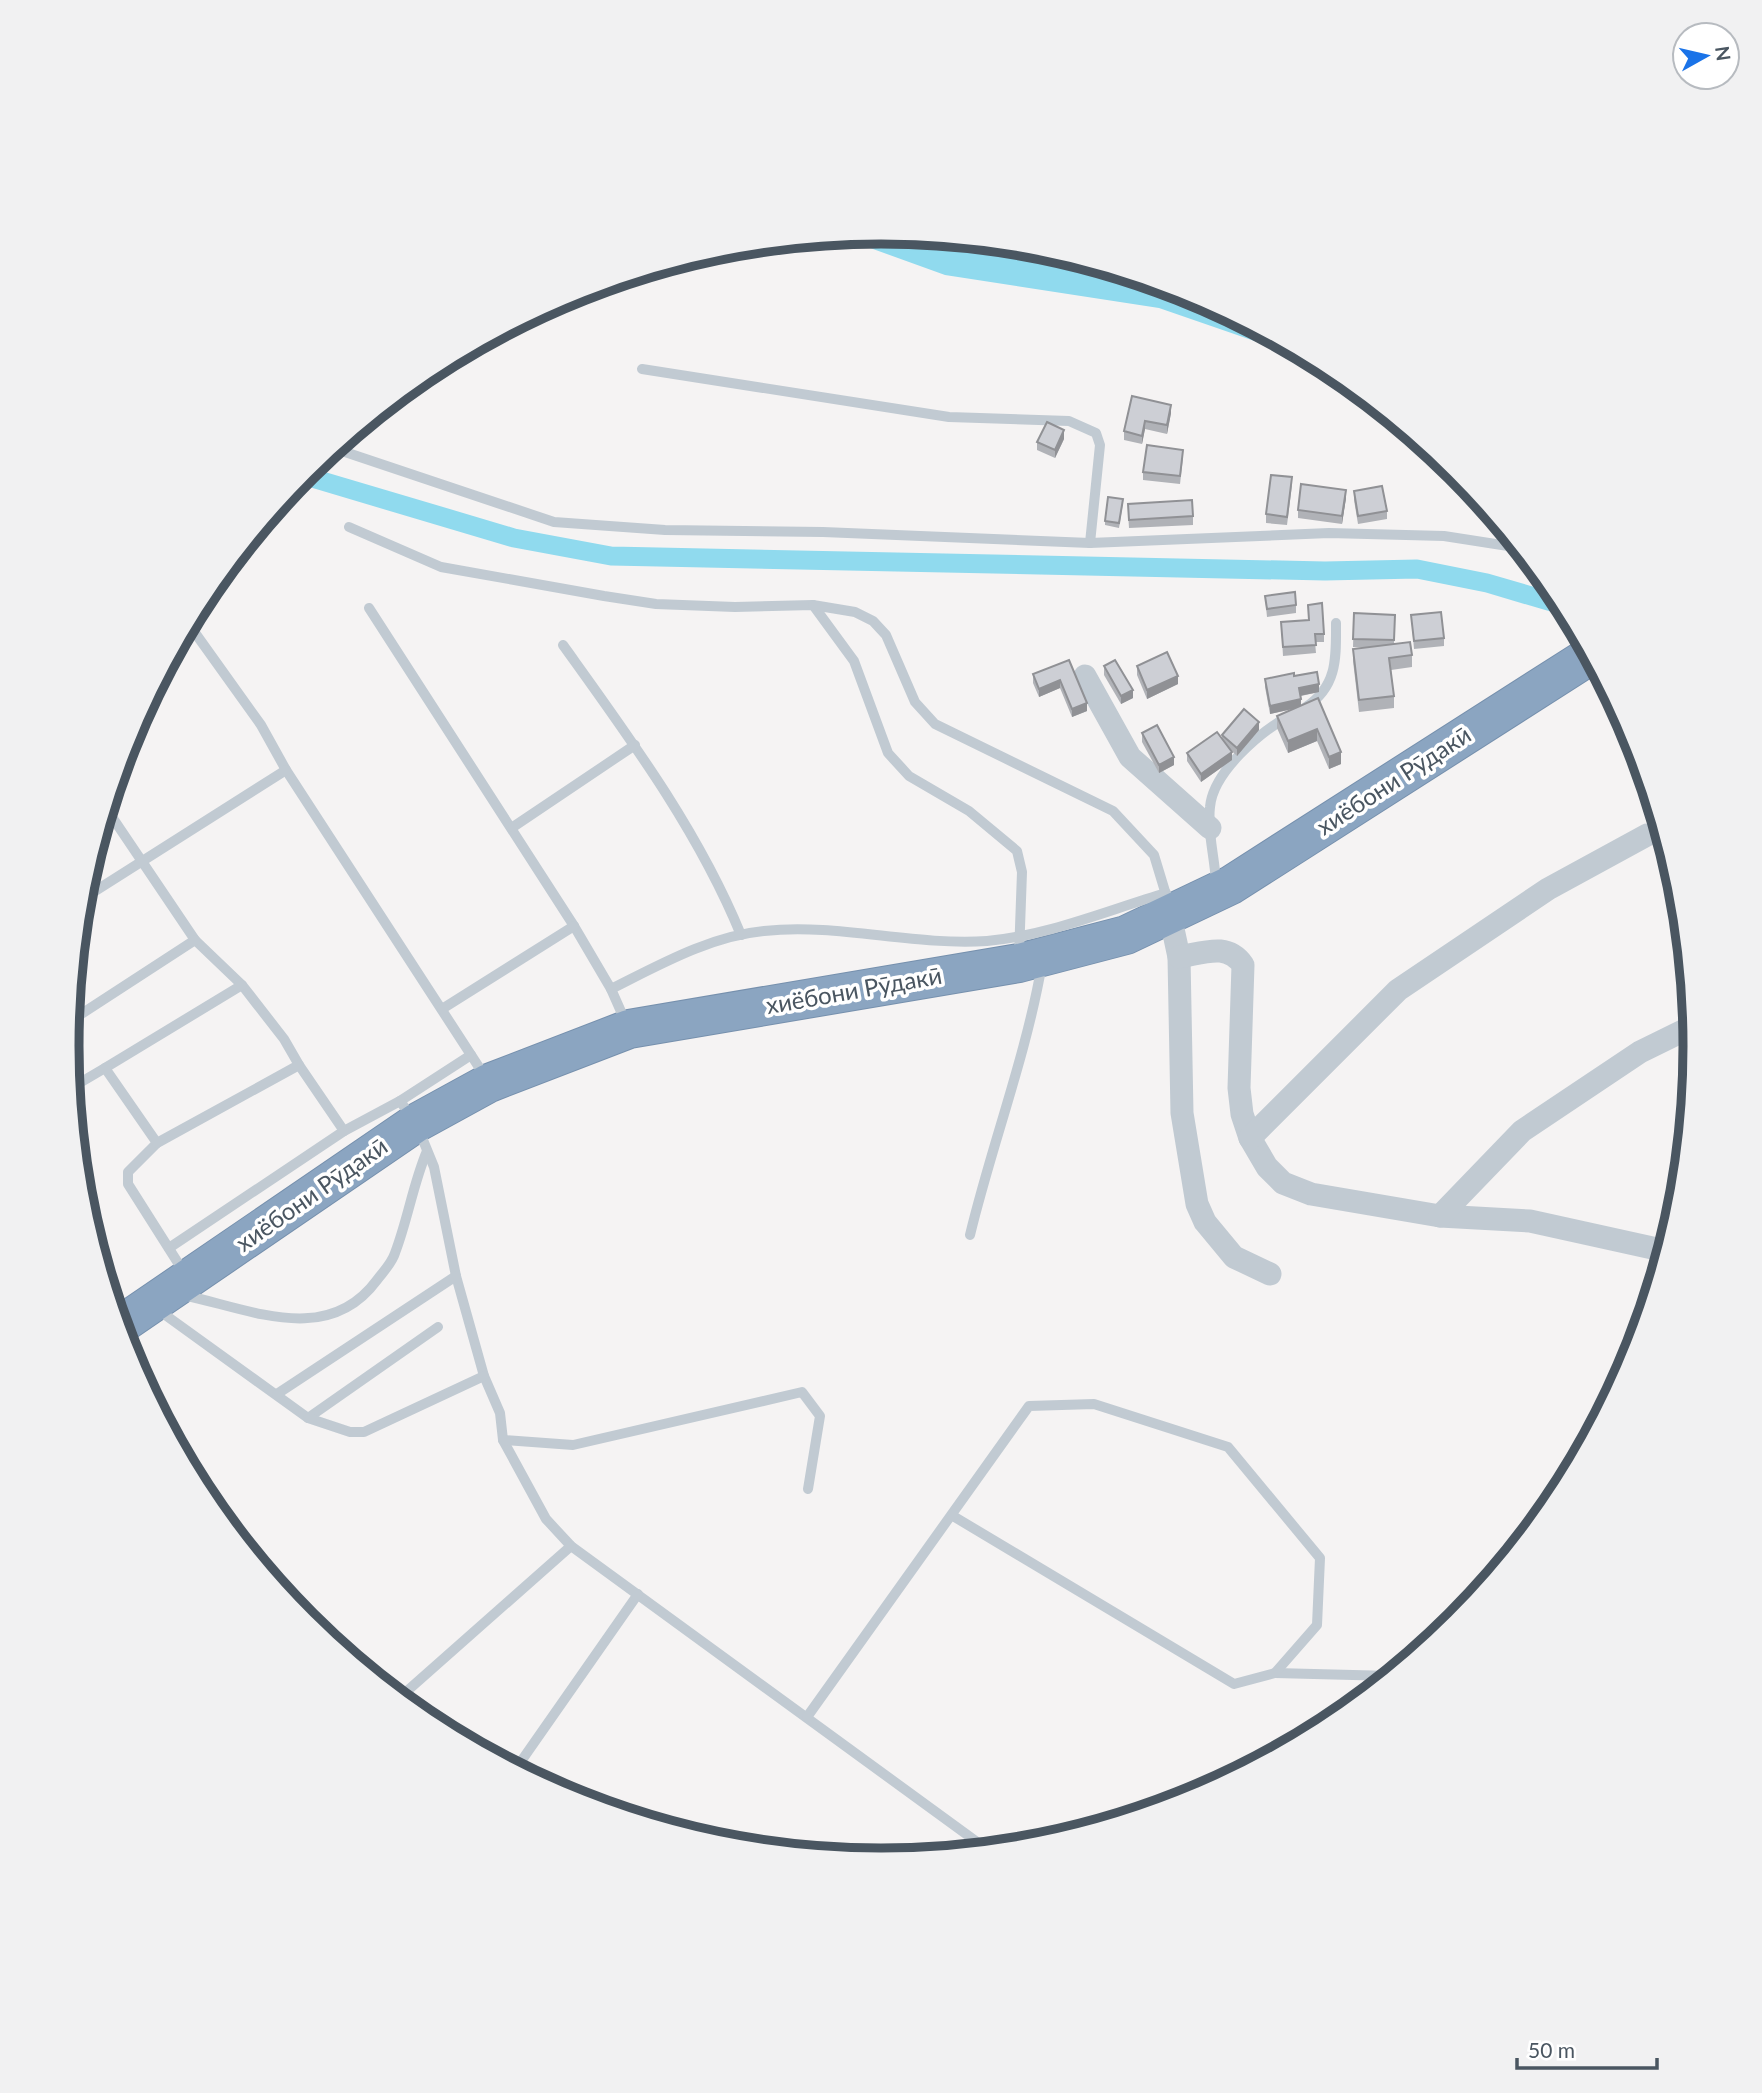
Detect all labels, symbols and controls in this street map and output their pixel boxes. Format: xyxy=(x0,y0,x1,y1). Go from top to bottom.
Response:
north arrow xyxy=(1671,21,1741,91)
text: N xyxy=(1711,45,1736,62)
street label: хиёбони Рӯдакӣ xyxy=(1311,719,1476,840)
street label: хиёбони Рӯдакӣ xyxy=(763,960,944,1019)
street label: хиёбони Рӯдакӣ xyxy=(230,1131,392,1257)
scale bar xyxy=(1517,2026,1657,2070)
text: 50 m xyxy=(1528,2037,1575,2062)

